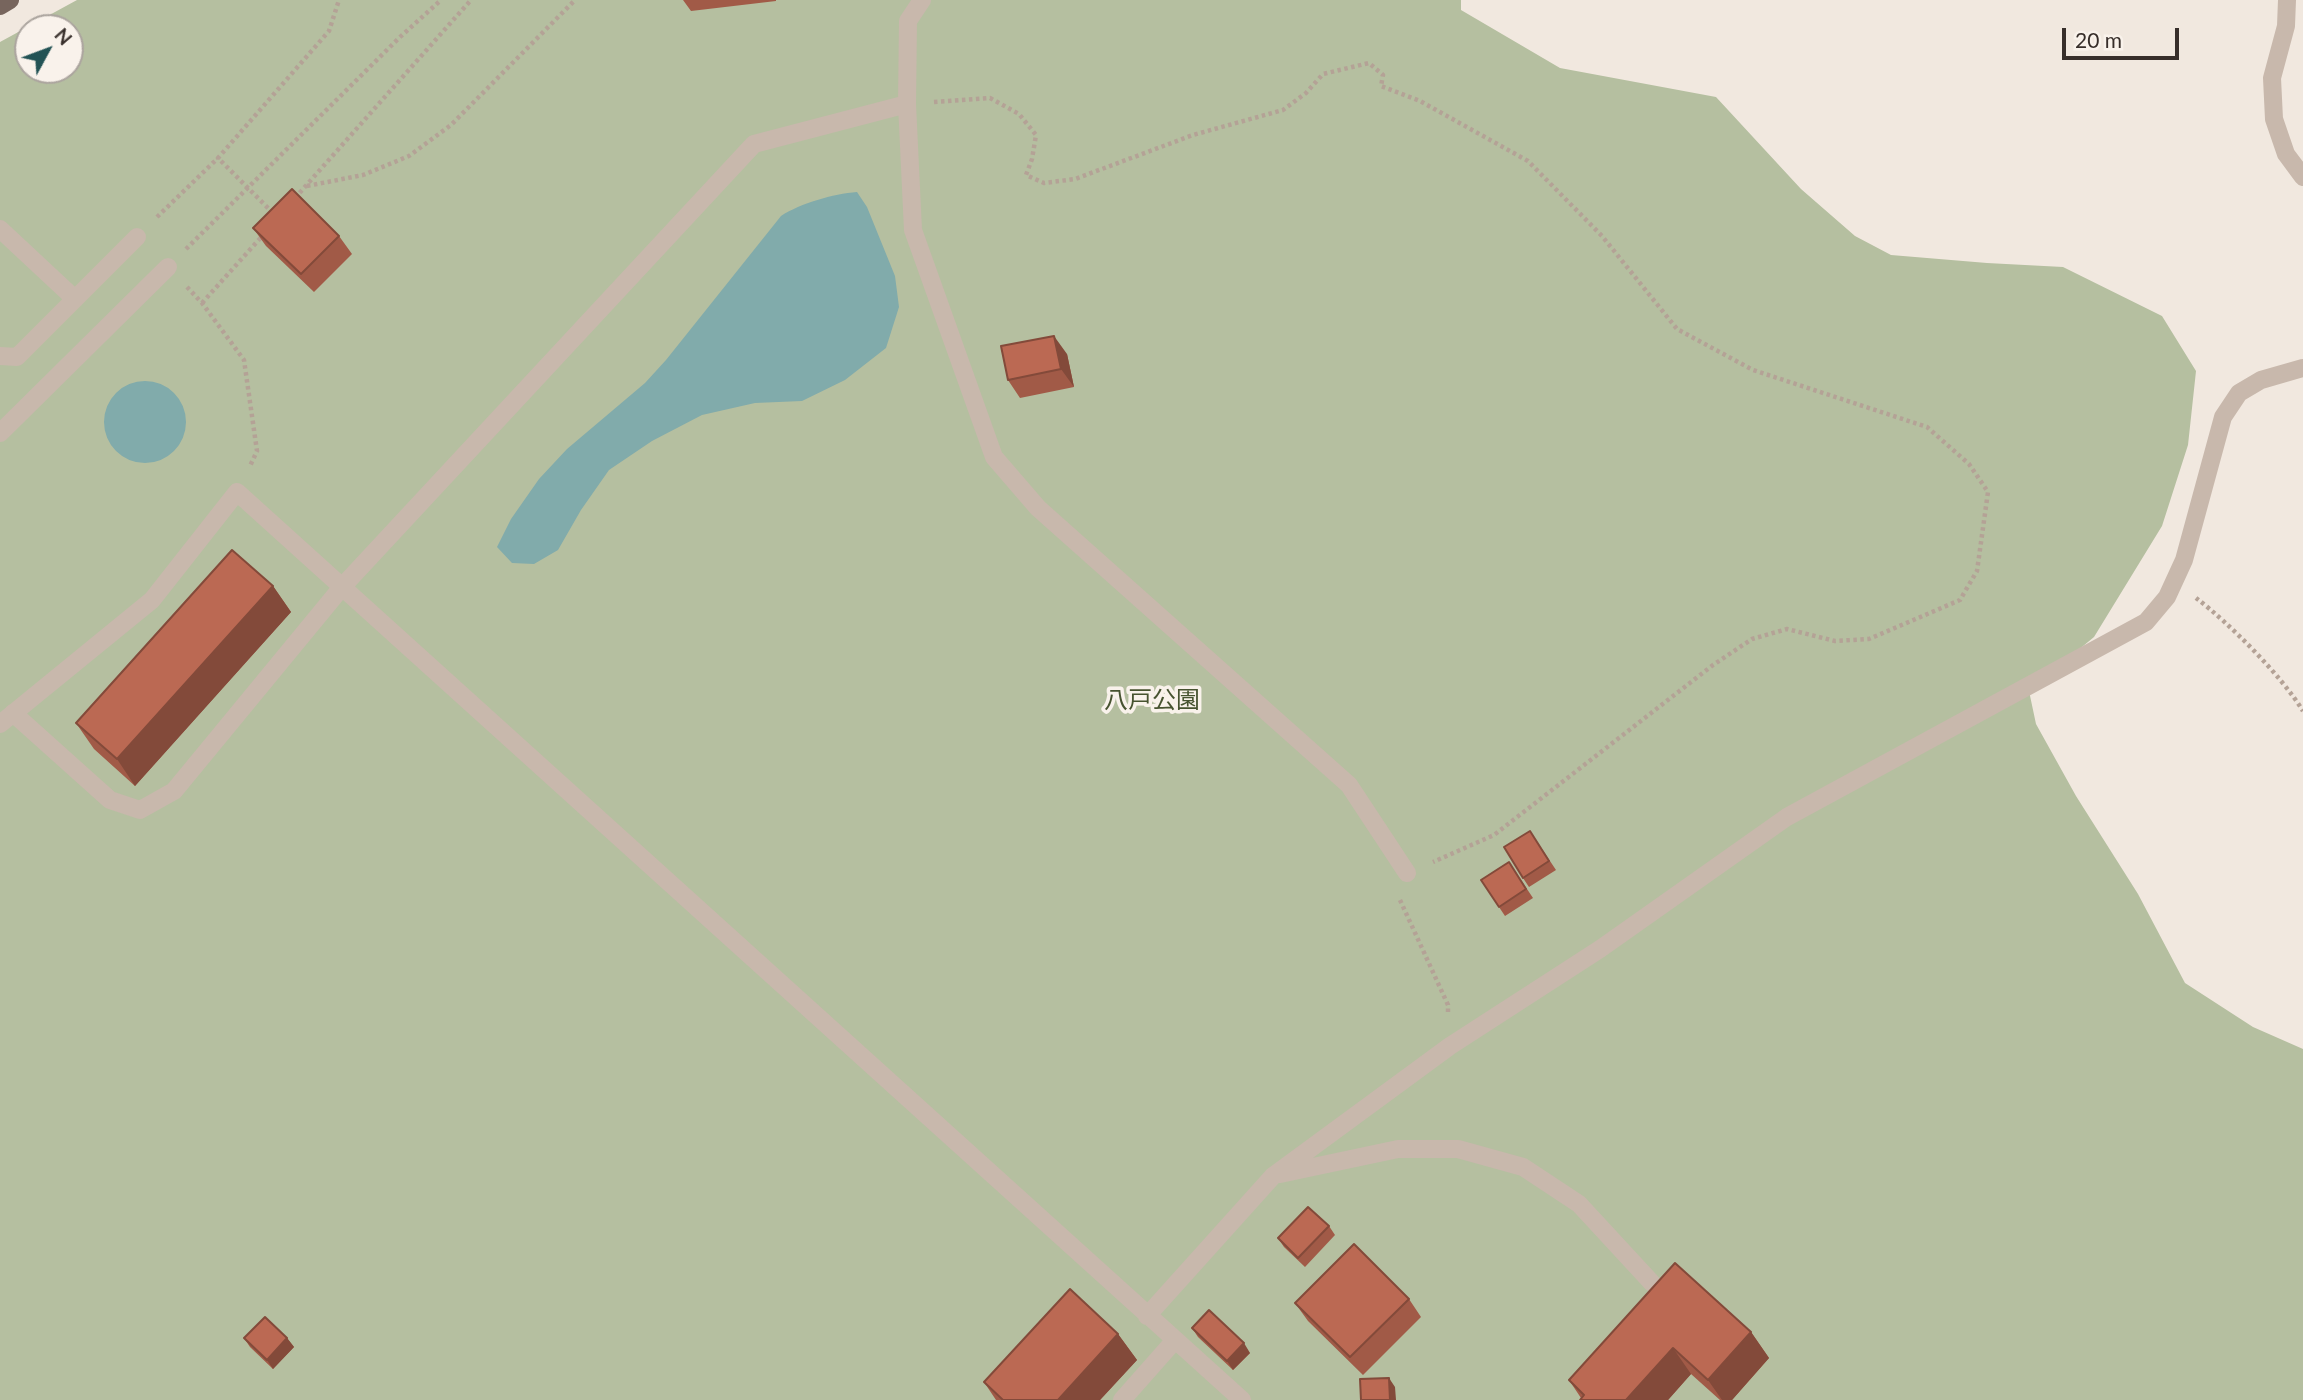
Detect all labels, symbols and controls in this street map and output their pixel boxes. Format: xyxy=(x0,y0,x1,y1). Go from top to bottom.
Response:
north arrow xyxy=(14,14,84,84)
scale bar xyxy=(2065,14,2182,58)
text: N xyxy=(50,23,77,49)
text: 20 m xyxy=(2075,27,2122,52)
park label: 八戸公園 xyxy=(1104,686,1200,714)

